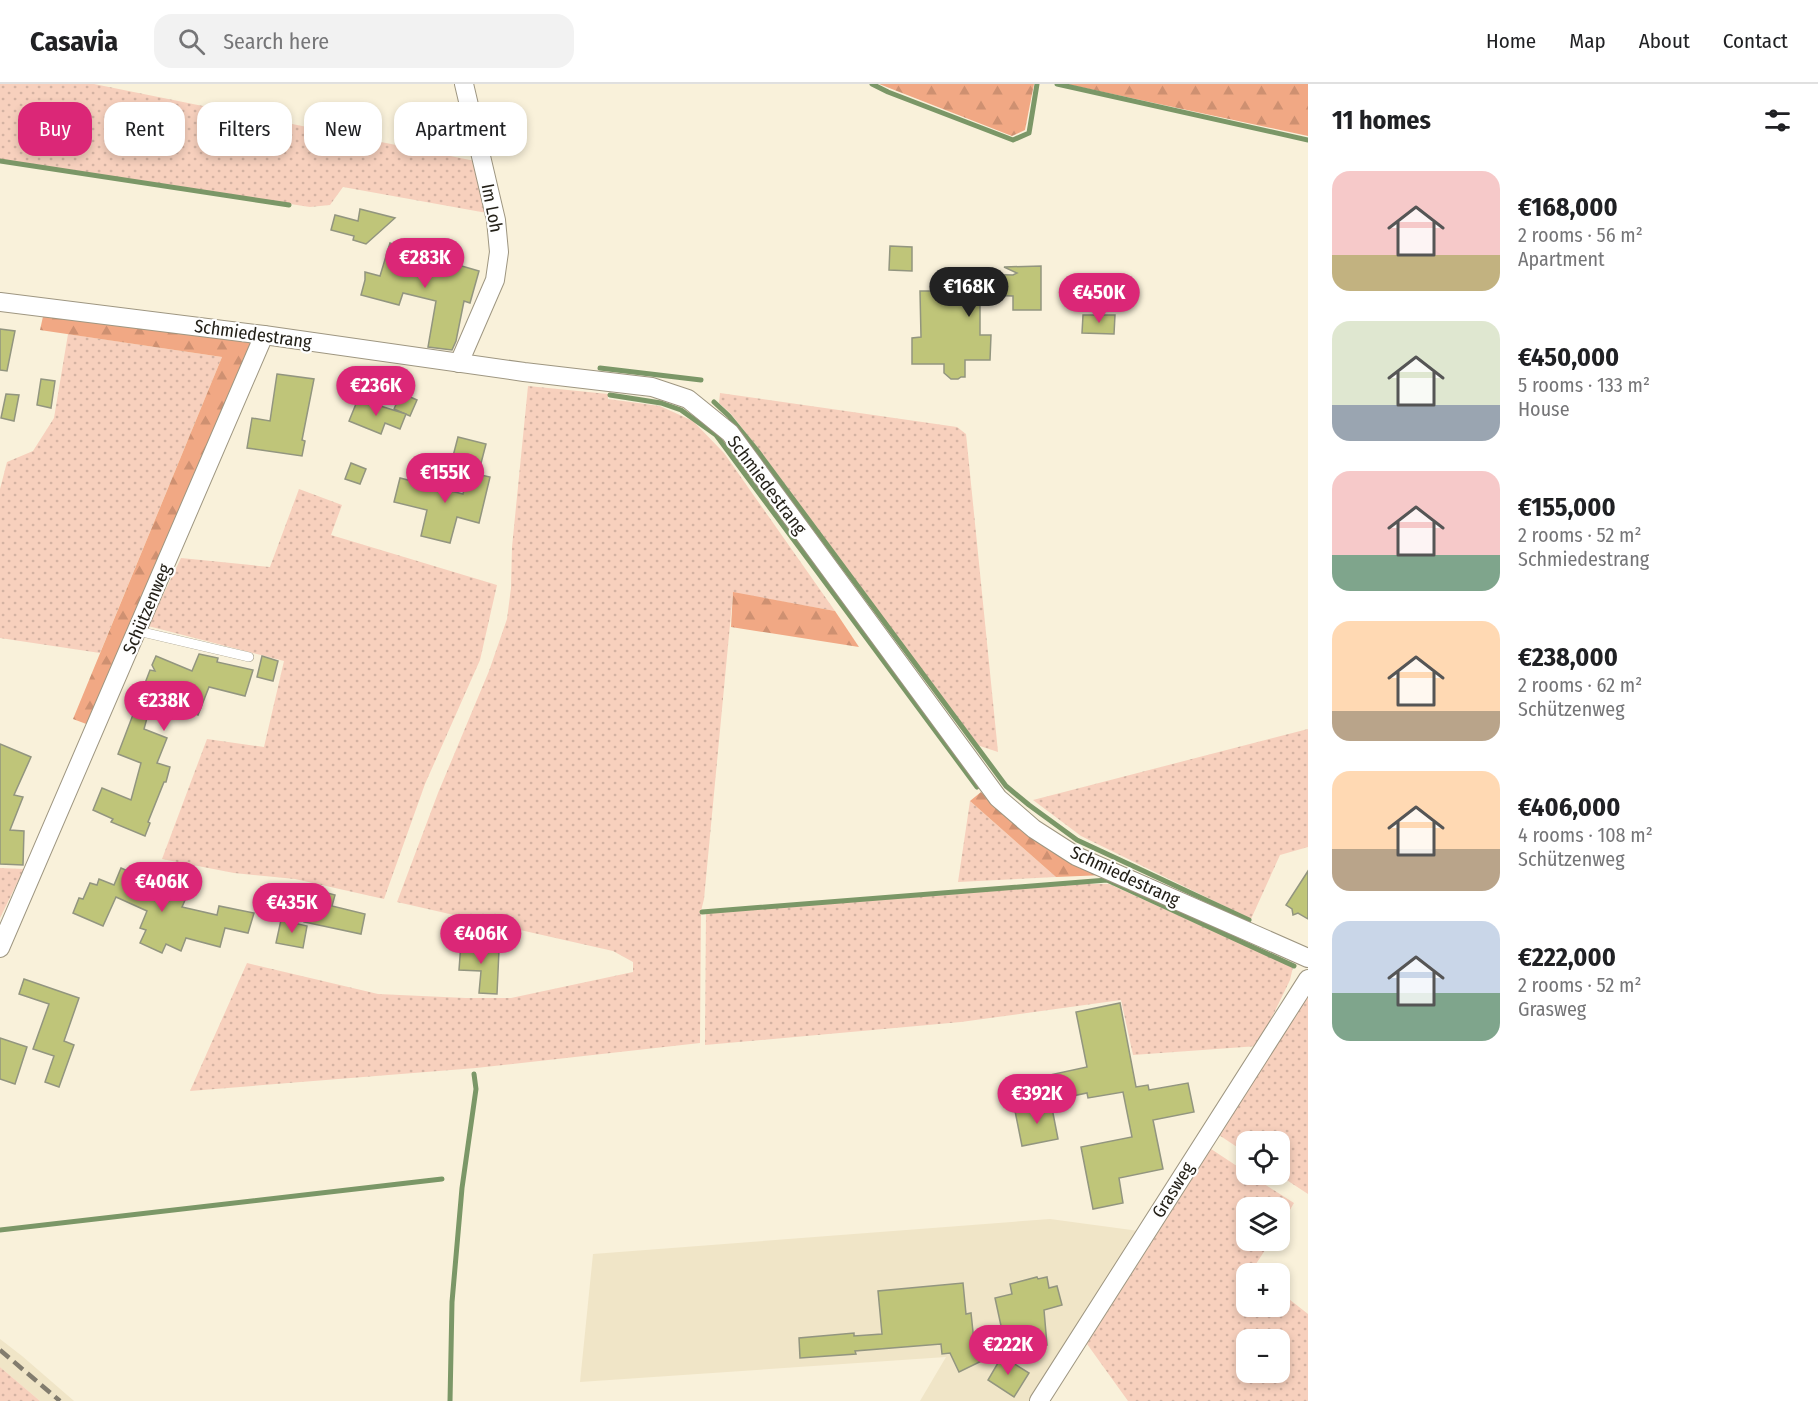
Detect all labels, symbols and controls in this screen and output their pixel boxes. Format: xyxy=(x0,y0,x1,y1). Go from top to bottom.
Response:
search box xyxy=(154,14,574,68)
text: Casavia xyxy=(30,25,118,58)
icon: search xyxy=(175,25,208,58)
text: Search here xyxy=(223,28,329,55)
text: Home xyxy=(1486,28,1536,54)
text: Map xyxy=(1569,28,1606,54)
text: About xyxy=(1639,28,1690,54)
text: Contact xyxy=(1723,28,1788,54)
chip: Buy xyxy=(18,102,92,156)
chip: Rent xyxy=(104,102,185,156)
chip: Filters xyxy=(197,102,292,156)
chip: New xyxy=(304,102,382,156)
chip: Apartment xyxy=(394,102,527,156)
icon: filters xyxy=(1761,104,1794,137)
text: 11 homes xyxy=(1332,105,1431,136)
street label: Im Loh xyxy=(476,182,508,234)
text: €168,000 xyxy=(1518,192,1618,223)
icon: home xyxy=(1380,195,1452,267)
text: 2 rooms · 56 m² xyxy=(1518,223,1643,247)
pin: €283K xyxy=(383,238,467,289)
text: €283K xyxy=(399,245,451,269)
text: Apartment xyxy=(1518,247,1605,271)
pin: €168K xyxy=(927,267,1011,318)
pin: €450K xyxy=(1057,273,1141,324)
text: €168K xyxy=(943,274,995,298)
text: €450K xyxy=(1073,280,1125,304)
street label: Schmiedestrang xyxy=(193,315,313,353)
text: €450,000 xyxy=(1518,342,1619,373)
icon: home xyxy=(1380,345,1452,417)
pin: €236K xyxy=(334,366,418,417)
text: €236K xyxy=(350,373,402,397)
text: 5 rooms · 133 m² xyxy=(1518,373,1650,397)
text: House xyxy=(1518,397,1570,421)
street label: Schmiedestrang xyxy=(723,431,812,539)
pin: €155K xyxy=(403,453,487,504)
text: €155K xyxy=(420,460,470,484)
text: €155,000 xyxy=(1518,492,1616,523)
icon: home xyxy=(1380,495,1452,567)
text: 2 rooms · 52 m² xyxy=(1518,523,1642,547)
text: Schmiedestrang xyxy=(1518,547,1649,571)
street label: Schützenweg xyxy=(118,560,176,657)
text: €238,000 xyxy=(1518,642,1618,673)
icon: home xyxy=(1380,645,1452,717)
text: 2 rooms · 62 m² xyxy=(1518,673,1642,697)
pin: €238K xyxy=(122,681,206,732)
text: €238K xyxy=(138,688,190,712)
text: Schützenweg xyxy=(1518,697,1625,721)
text: €406,000 xyxy=(1518,792,1620,823)
icon: home xyxy=(1380,795,1452,867)
text: 4 rooms · 108 m² xyxy=(1518,823,1653,847)
street label: Schmiedestrang xyxy=(1067,841,1184,911)
text: Schützenweg xyxy=(1518,847,1625,871)
pin: €406K xyxy=(120,862,204,913)
text: €406K xyxy=(135,869,189,893)
pin: €435K xyxy=(250,883,334,934)
text: €435K xyxy=(266,890,318,914)
pin: €406K xyxy=(439,914,523,965)
text: €406K xyxy=(454,921,508,945)
text: €222,000 xyxy=(1518,942,1616,973)
icon: home xyxy=(1380,945,1452,1017)
text: 2 rooms · 52 m² xyxy=(1518,973,1642,997)
text: Grasweg xyxy=(1518,997,1586,1021)
pin: €392K xyxy=(995,1074,1079,1125)
text: €392K xyxy=(1012,1081,1062,1105)
map controls xyxy=(1236,1131,1290,1383)
button: locate xyxy=(1236,1131,1290,1185)
street label: Grasweg xyxy=(1147,1158,1199,1222)
button: layers xyxy=(1236,1197,1290,1251)
button: + xyxy=(1236,1263,1290,1317)
pin: €222K xyxy=(966,1325,1050,1376)
button: − xyxy=(1236,1329,1290,1383)
text: €222K xyxy=(983,1332,1033,1356)

